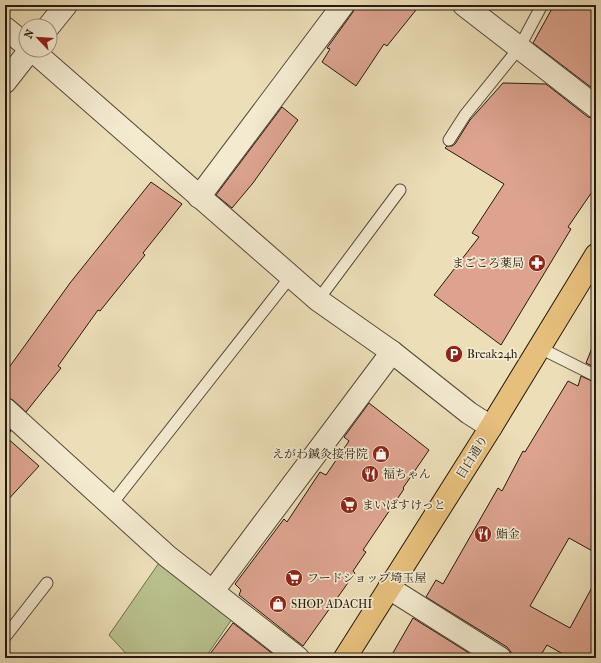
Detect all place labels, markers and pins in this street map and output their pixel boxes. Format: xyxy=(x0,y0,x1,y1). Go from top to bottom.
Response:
pharmacy icon: まごころ薬局 xyxy=(527,253,547,273)
place label: まごころ薬局 xyxy=(452,256,524,270)
parking icon: Break24h xyxy=(444,344,464,364)
place label: Break24h xyxy=(467,347,518,361)
shop icon: えがわ鍼灸接骨院 xyxy=(371,444,391,464)
place label: えがわ鍼灸接骨院 xyxy=(272,447,368,461)
restaurant icon: 福ちゃん xyxy=(360,464,380,484)
place label: 福ちゃん xyxy=(383,467,431,481)
supermarket icon: まいばすけっと xyxy=(339,495,359,515)
place label: まいばすけっと xyxy=(362,498,446,512)
restaurant icon: 鮨金 xyxy=(473,524,493,544)
place label: 鮨金 xyxy=(496,527,520,541)
supermarket icon: フードショップ埼玉屋 xyxy=(284,568,304,588)
place label: フードショップ埼玉屋 xyxy=(307,571,426,585)
shop icon: SHOP ADACHI xyxy=(268,594,288,614)
place label: SHOP ADACHI xyxy=(291,597,372,611)

